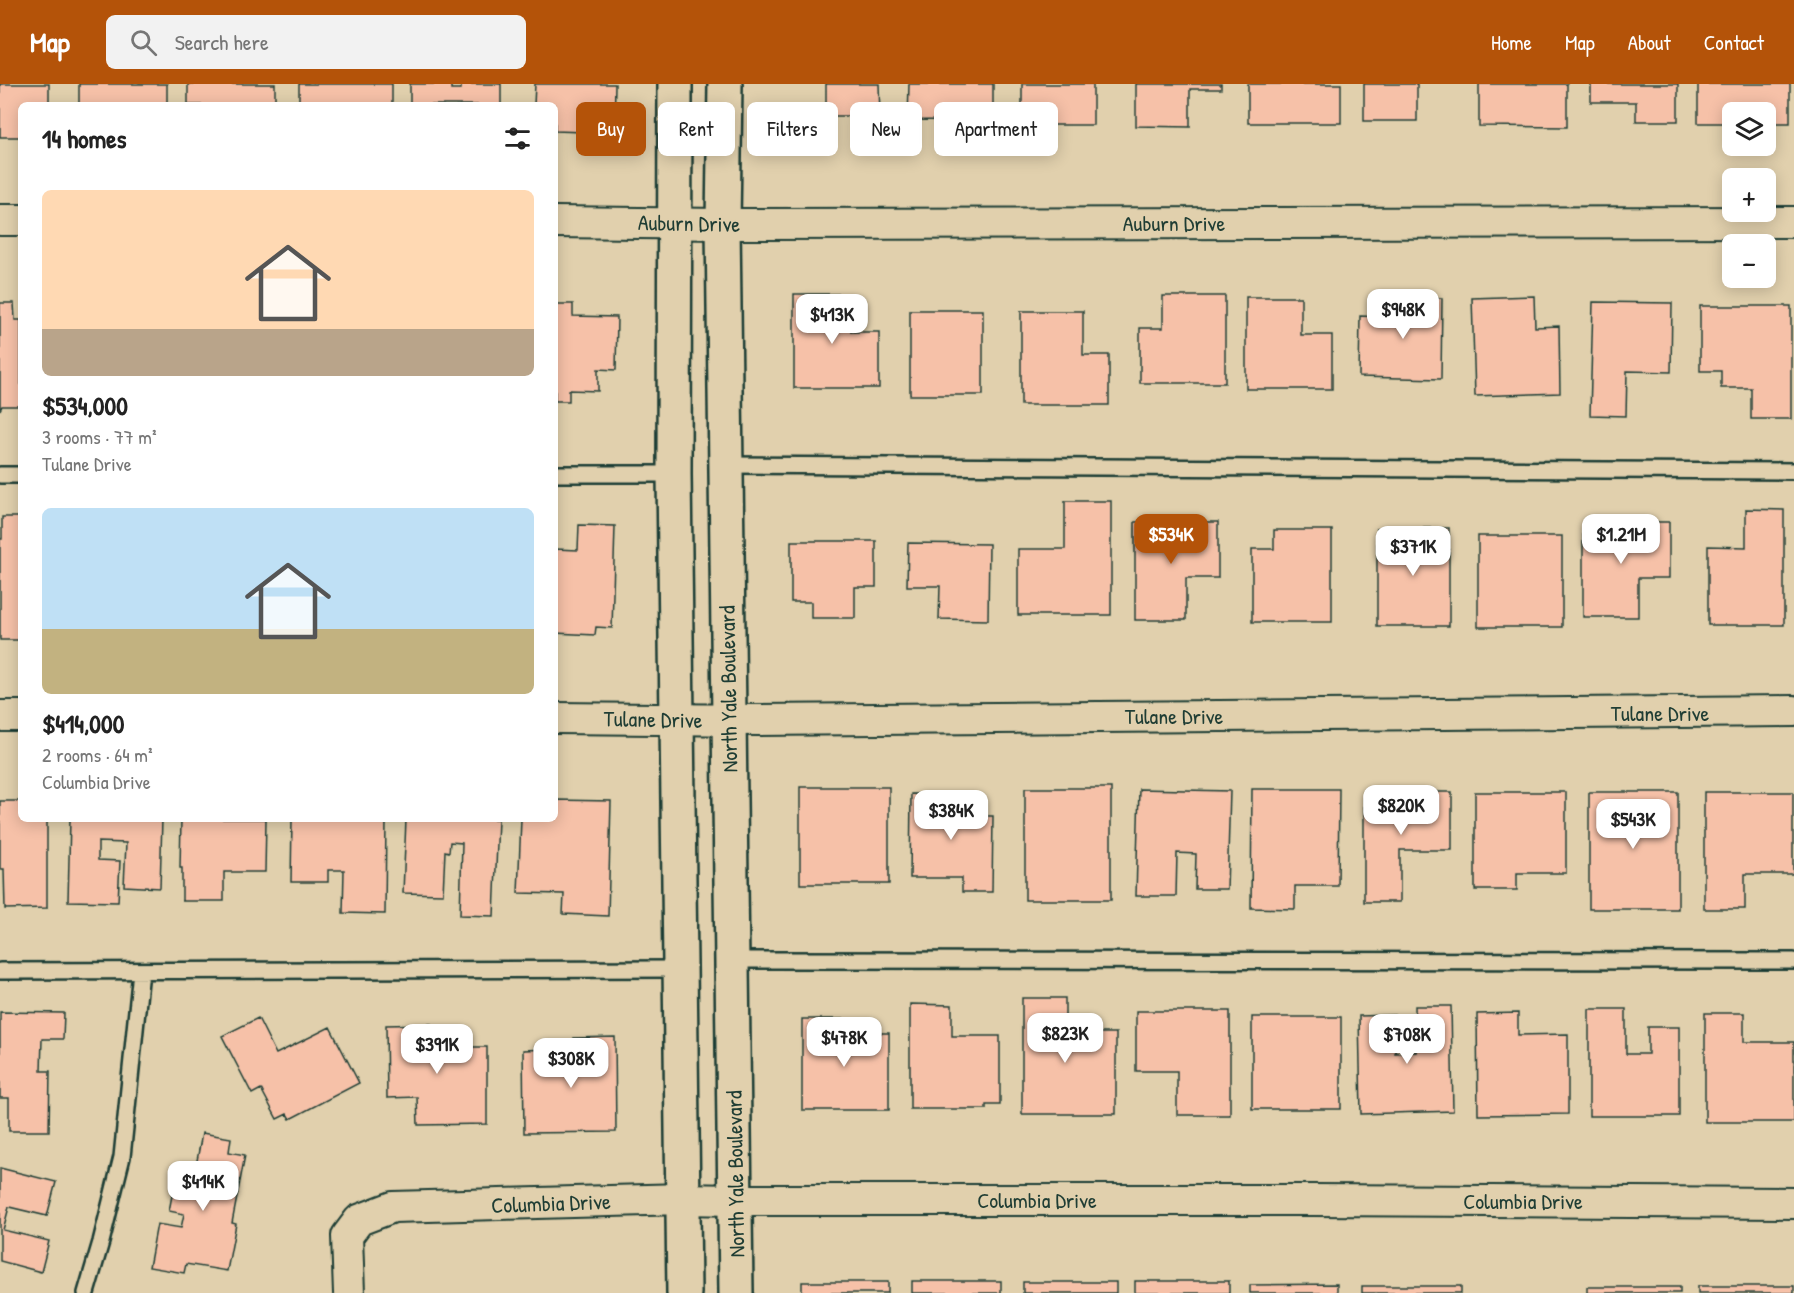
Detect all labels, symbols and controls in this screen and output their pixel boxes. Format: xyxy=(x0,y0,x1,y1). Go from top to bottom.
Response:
search box xyxy=(106,15,526,69)
text: Map xyxy=(30,23,70,61)
icon: search xyxy=(127,26,160,59)
text: Search here xyxy=(175,27,269,57)
text: Home xyxy=(1491,28,1532,57)
text: Map xyxy=(1565,28,1595,57)
text: About xyxy=(1628,28,1671,57)
text: Contact xyxy=(1704,28,1764,57)
chip: Buy xyxy=(576,102,646,156)
chip: Rent xyxy=(658,102,735,156)
chip: Filters xyxy=(747,102,838,156)
chip: New xyxy=(850,102,922,156)
chip: Apartment xyxy=(934,102,1058,156)
map controls xyxy=(1722,102,1776,288)
button: layers xyxy=(1722,102,1776,156)
text: 14 homes xyxy=(42,121,127,156)
icon: filters xyxy=(501,122,534,155)
button: + xyxy=(1722,168,1776,222)
street label: Auburn Drive xyxy=(638,207,741,239)
street label: Auburn Drive xyxy=(1123,208,1225,238)
icon: home xyxy=(234,229,342,337)
button: − xyxy=(1722,234,1776,288)
pin: $948K xyxy=(1361,289,1445,340)
pin: $413K xyxy=(790,294,874,345)
text: $948K xyxy=(1381,295,1425,322)
text: $413K xyxy=(810,300,854,327)
text: $534,000 xyxy=(42,388,128,423)
text: 3 rooms · 77 m² xyxy=(42,423,156,450)
text: Tulane Drive xyxy=(42,450,132,477)
pin: $534K xyxy=(1129,514,1213,565)
pin: $1.21M xyxy=(1572,514,1670,565)
text: $534K xyxy=(1148,520,1194,547)
text: $1.21M xyxy=(1596,520,1646,547)
pin: $371K xyxy=(1371,526,1455,577)
text: $371K xyxy=(1390,532,1436,559)
icon: home xyxy=(234,547,342,655)
street label: North Yale Boulevard xyxy=(712,605,744,773)
street label: Tulane Drive xyxy=(1611,698,1710,728)
street label: Tulane Drive xyxy=(1125,701,1224,731)
street label: Tulane Drive xyxy=(603,703,703,735)
text: $414,000 xyxy=(42,706,124,741)
text: 2 rooms · 64 m² xyxy=(42,741,153,768)
text: Columbia Drive xyxy=(42,768,151,795)
pin: $820K xyxy=(1359,785,1443,836)
pin: $384K xyxy=(909,790,993,841)
text: $820K xyxy=(1377,791,1425,818)
text: $384K xyxy=(928,796,974,823)
pin: $543K xyxy=(1591,799,1675,850)
text: $543K xyxy=(1610,805,1656,832)
pin: $823K xyxy=(1023,1013,1107,1064)
pin: $708K xyxy=(1365,1014,1449,1065)
pin: $478K xyxy=(802,1017,886,1068)
text: $823K xyxy=(1041,1019,1089,1046)
text: $708K xyxy=(1383,1020,1431,1047)
text: $478K xyxy=(821,1023,867,1050)
pin: $391K xyxy=(395,1024,479,1075)
text: $391K xyxy=(415,1030,459,1057)
pin: $308K xyxy=(529,1038,613,1089)
text: $308K xyxy=(547,1044,595,1071)
street label: North Yale Boulevard xyxy=(719,1090,751,1258)
pin: $414K xyxy=(161,1161,245,1212)
text: $414K xyxy=(182,1167,224,1194)
street label: Columbia Drive xyxy=(977,1185,1097,1215)
street label: Columbia Drive xyxy=(491,1186,612,1220)
street label: Columbia Drive xyxy=(1463,1186,1583,1216)

